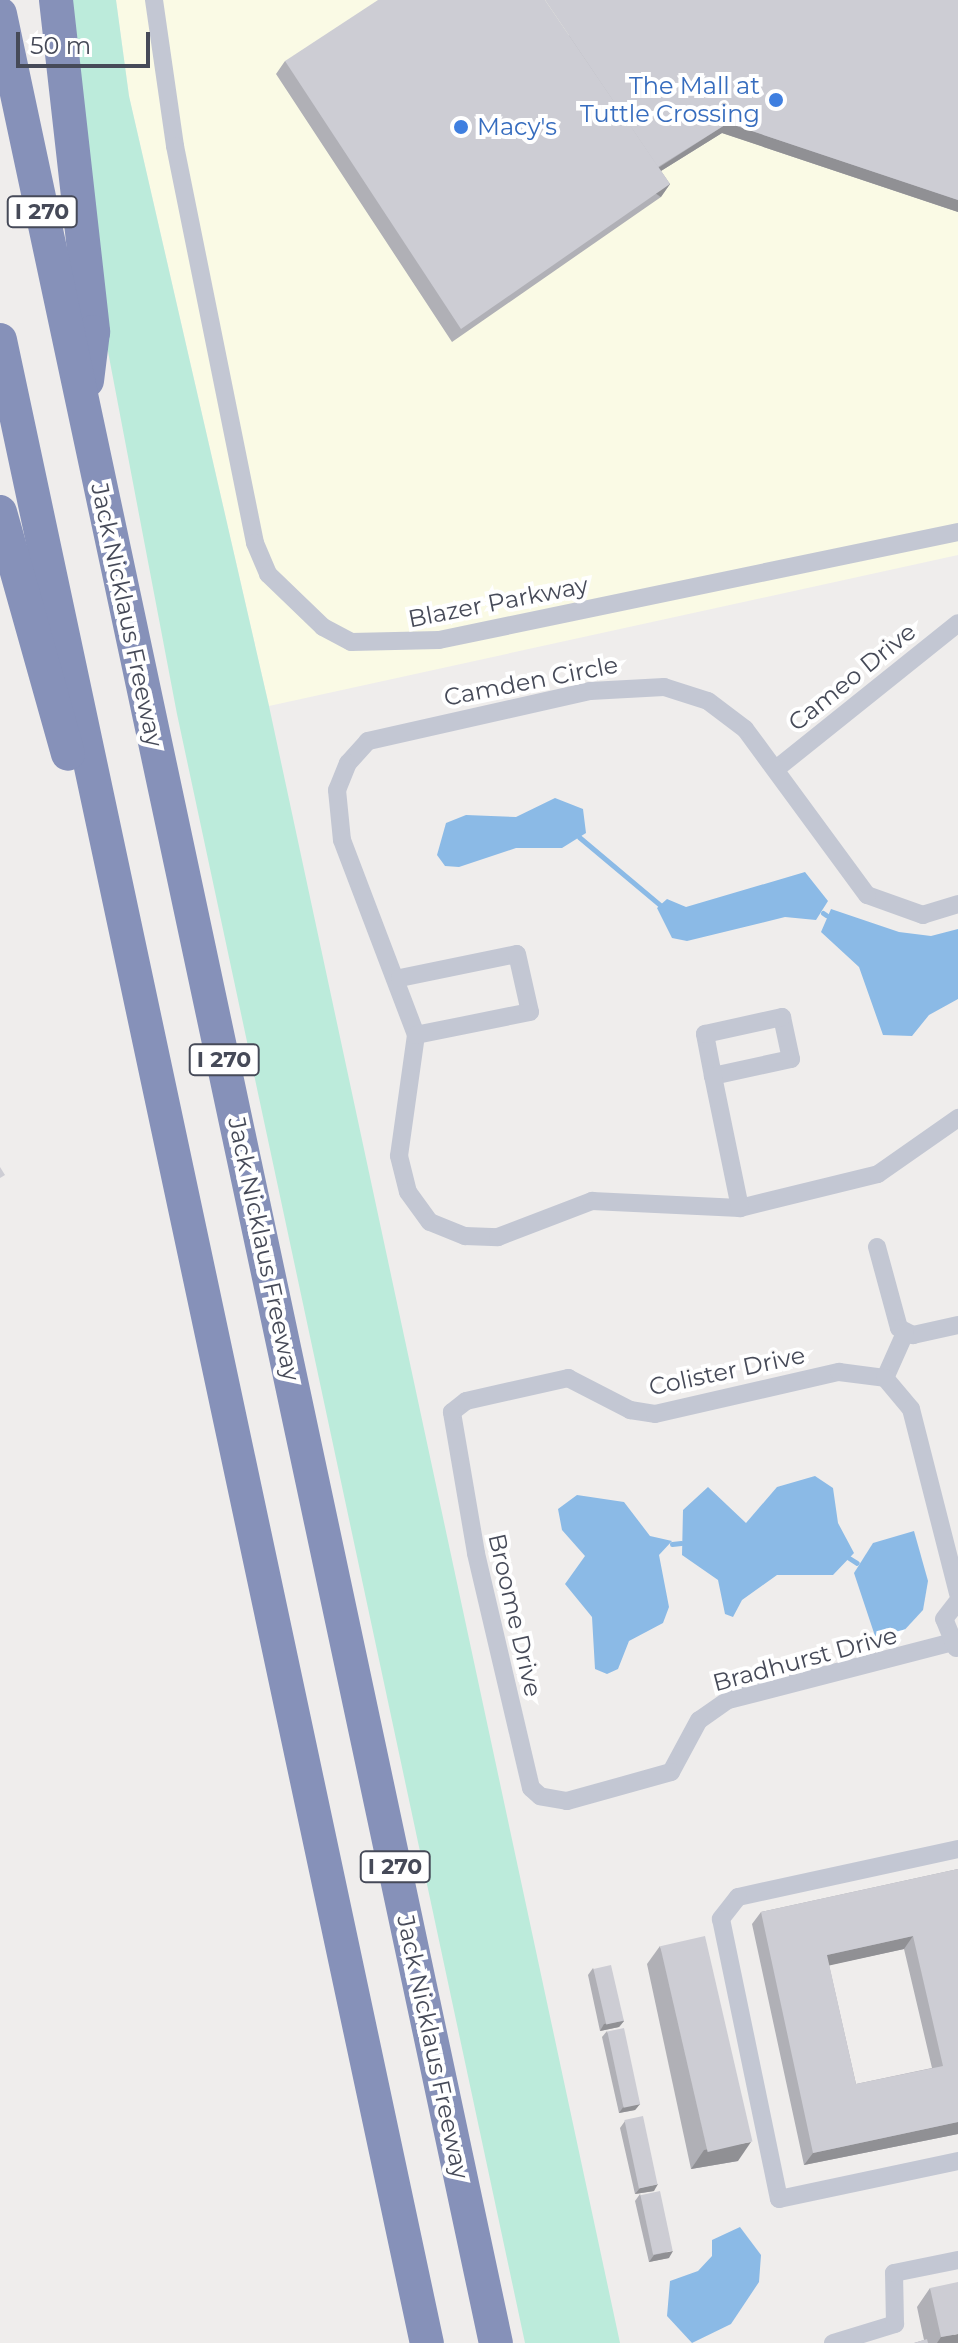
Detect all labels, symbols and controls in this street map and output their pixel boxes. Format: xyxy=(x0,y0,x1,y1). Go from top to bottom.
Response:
scale bar xyxy=(20,16,154,66)
text: 50 m xyxy=(30,31,91,60)
place label: The Mall at Tuttle Crossing xyxy=(580,72,760,128)
marker: The Mall at Tuttle Crossing xyxy=(767,91,785,109)
place label: Macy's xyxy=(477,113,557,141)
marker: Macy's xyxy=(452,118,470,136)
road number: I 270 xyxy=(6,194,78,230)
street label: Jack Nicklaus Freeway xyxy=(85,480,169,750)
street label: Blazer Parkway xyxy=(406,570,590,634)
street label: Cameo Drive xyxy=(783,617,921,737)
street label: Camden Circle xyxy=(441,650,621,712)
road number: I 270 xyxy=(188,1042,260,1078)
street label: Jack Nicklaus Freeway xyxy=(222,1114,306,1384)
street label: Colister Drive xyxy=(646,1340,808,1402)
street label: Broome Drive xyxy=(482,1531,548,1699)
street label: Bradhurst Drive xyxy=(710,1621,900,1697)
road number: I 270 xyxy=(359,1849,431,1885)
street label: Jack Nicklaus Freeway xyxy=(391,1912,475,2182)

